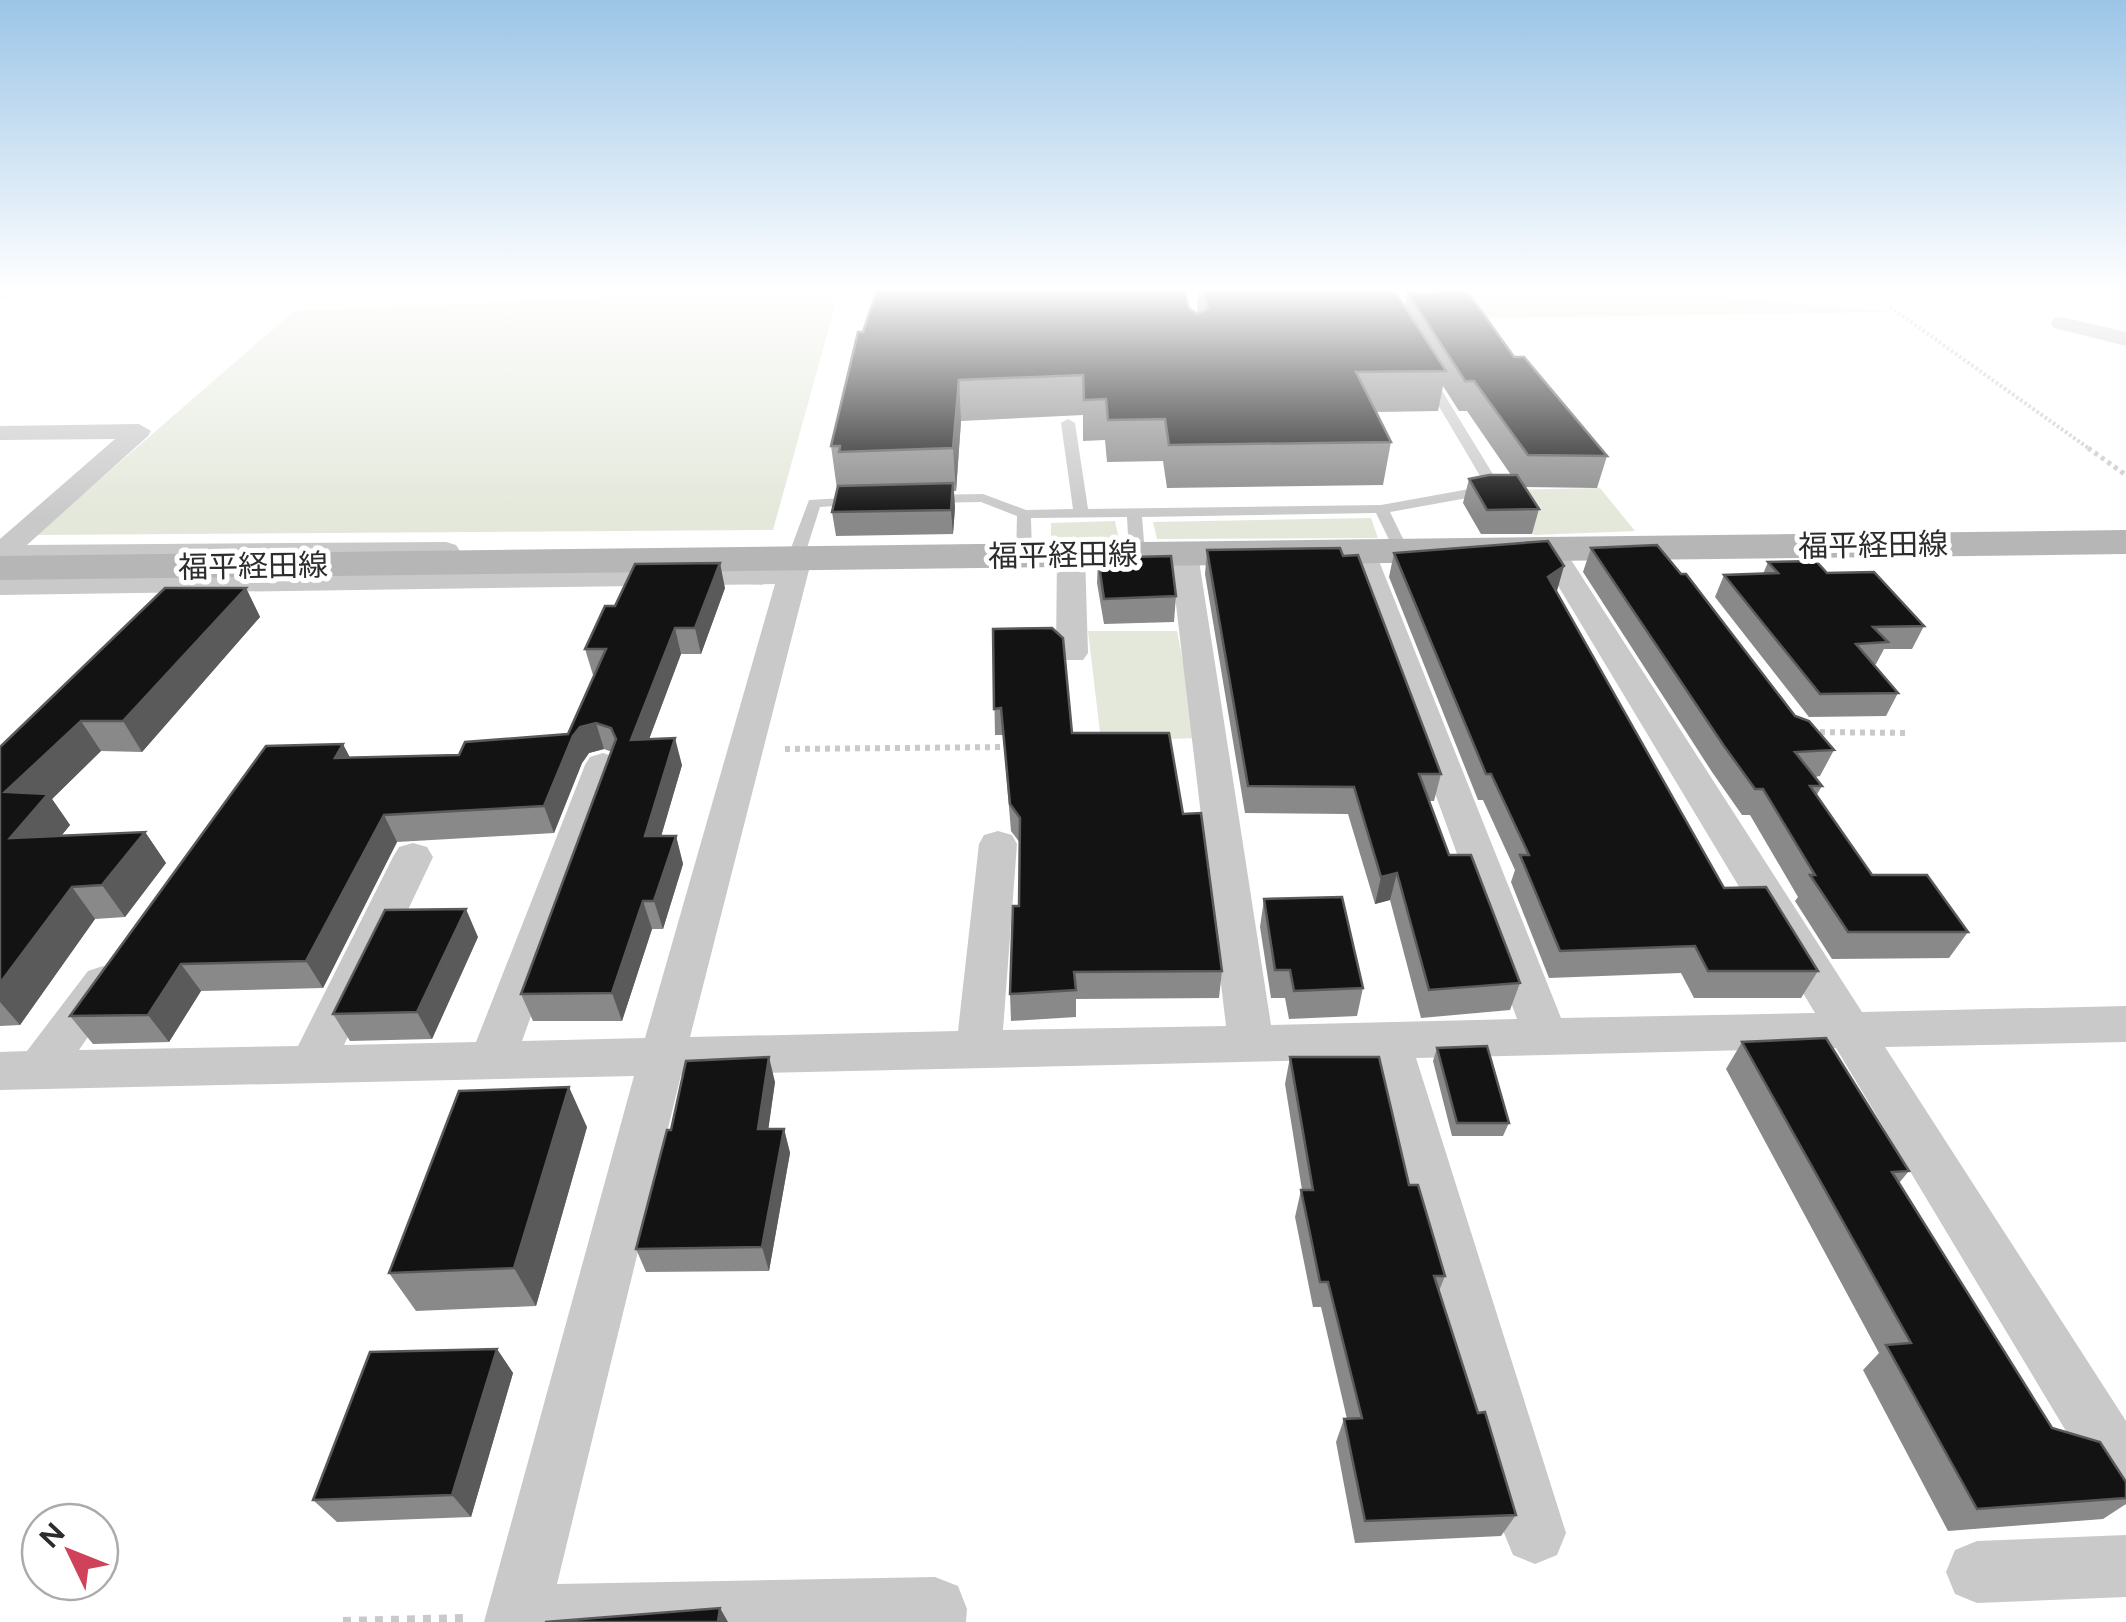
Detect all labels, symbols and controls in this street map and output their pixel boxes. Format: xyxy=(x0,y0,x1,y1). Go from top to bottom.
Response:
street label: 福平経田線 xyxy=(1798,525,1948,565)
street label: 福平経田線 xyxy=(988,535,1138,575)
street label: 福平経田線 xyxy=(178,546,328,586)
north arrow xyxy=(20,1502,120,1602)
text: N xyxy=(32,1515,72,1554)

